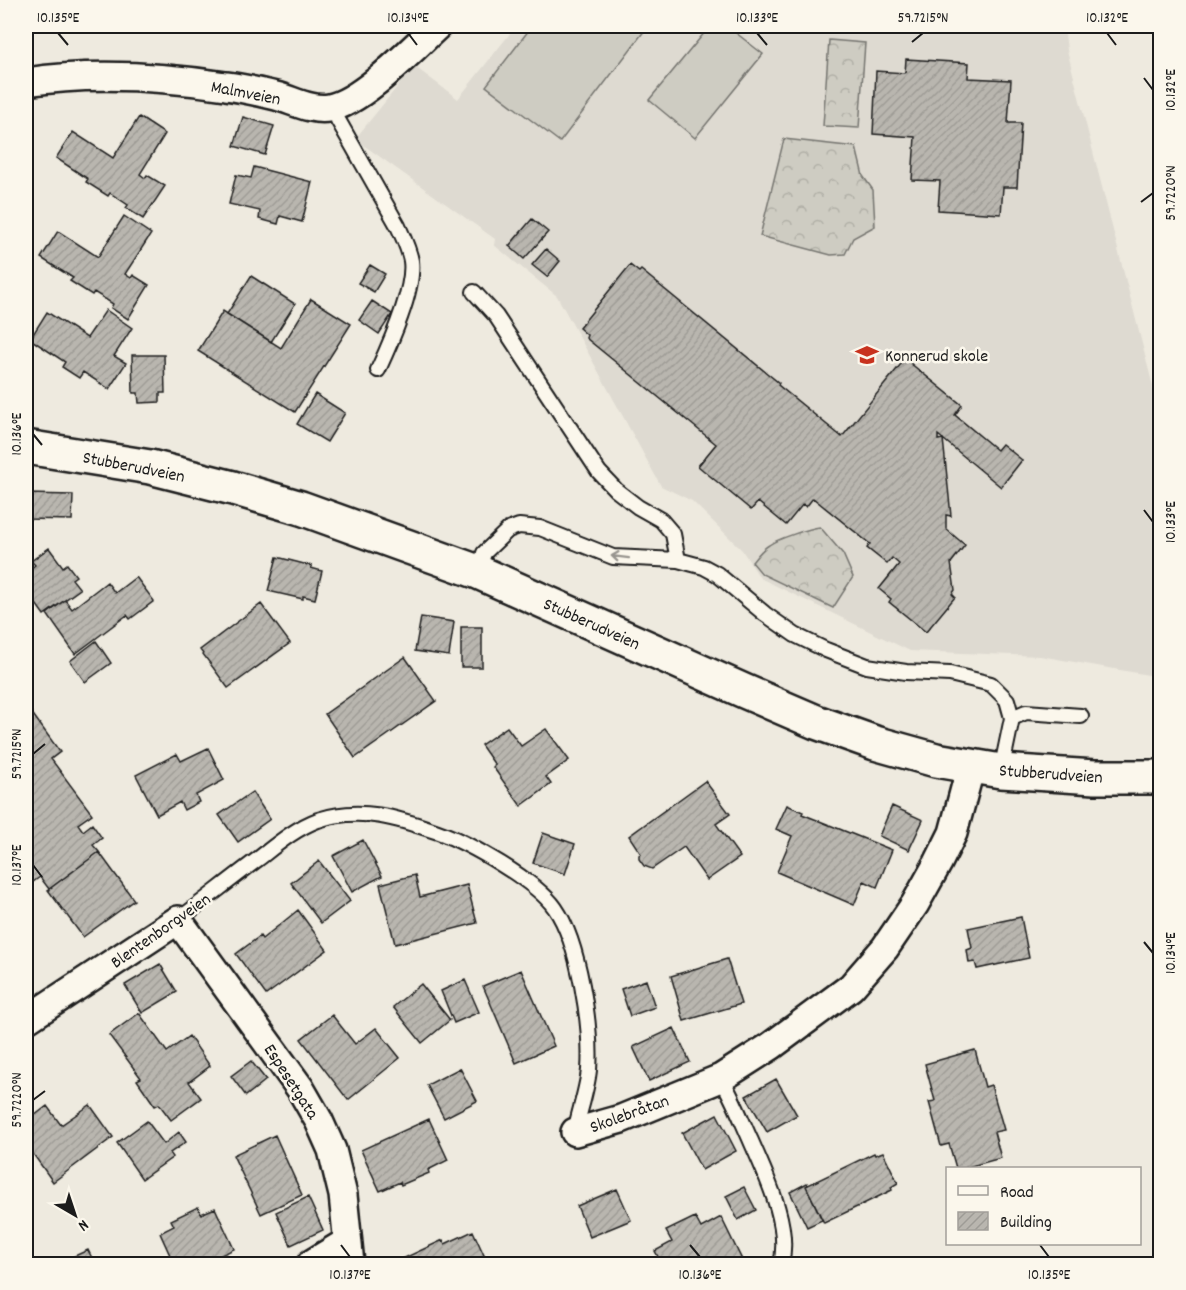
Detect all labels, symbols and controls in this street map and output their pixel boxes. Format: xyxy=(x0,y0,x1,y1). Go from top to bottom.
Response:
text: 10.135°E xyxy=(37,8,79,30)
text: 10.134°E xyxy=(387,8,429,30)
text: 10.133°E xyxy=(736,8,778,30)
text: 59.7215°N xyxy=(897,8,949,30)
text: 10.132°E xyxy=(1086,8,1128,30)
text: 10.132°E xyxy=(1161,69,1183,111)
street label: Malmveien xyxy=(208,75,283,113)
text: 59.7220°N xyxy=(1161,165,1183,221)
school or university icon: Konnerud skole xyxy=(854,342,880,368)
place label: Konnerud skole xyxy=(885,345,988,370)
text: 10.136°E xyxy=(7,412,29,455)
street label: Stubberudveien xyxy=(80,446,187,491)
text: 10.133°E xyxy=(1161,501,1183,543)
one-way arrow xyxy=(610,551,630,562)
street label: Stubberudveien xyxy=(539,593,643,658)
text: 59.7215°N xyxy=(7,728,29,780)
street label: Stubberudveien xyxy=(998,759,1103,792)
text: 10.137°E xyxy=(7,844,29,886)
street label: Blentenborgveien xyxy=(106,888,217,976)
text: 10.134°E xyxy=(1161,932,1183,974)
street label: Espesetgata xyxy=(256,1040,324,1125)
text: 59.7220°N xyxy=(7,1072,29,1128)
street label: Skolebråtan xyxy=(587,1090,673,1141)
legend xyxy=(946,1167,1141,1245)
text: Road xyxy=(1000,1181,1034,1206)
north arrow xyxy=(45,1185,105,1245)
text: Building xyxy=(1000,1211,1052,1236)
text: N xyxy=(72,1213,93,1236)
text: 10.137°E xyxy=(329,1265,371,1287)
text: 10.136°E xyxy=(679,1265,722,1287)
text: 10.135°E xyxy=(1028,1265,1070,1287)

